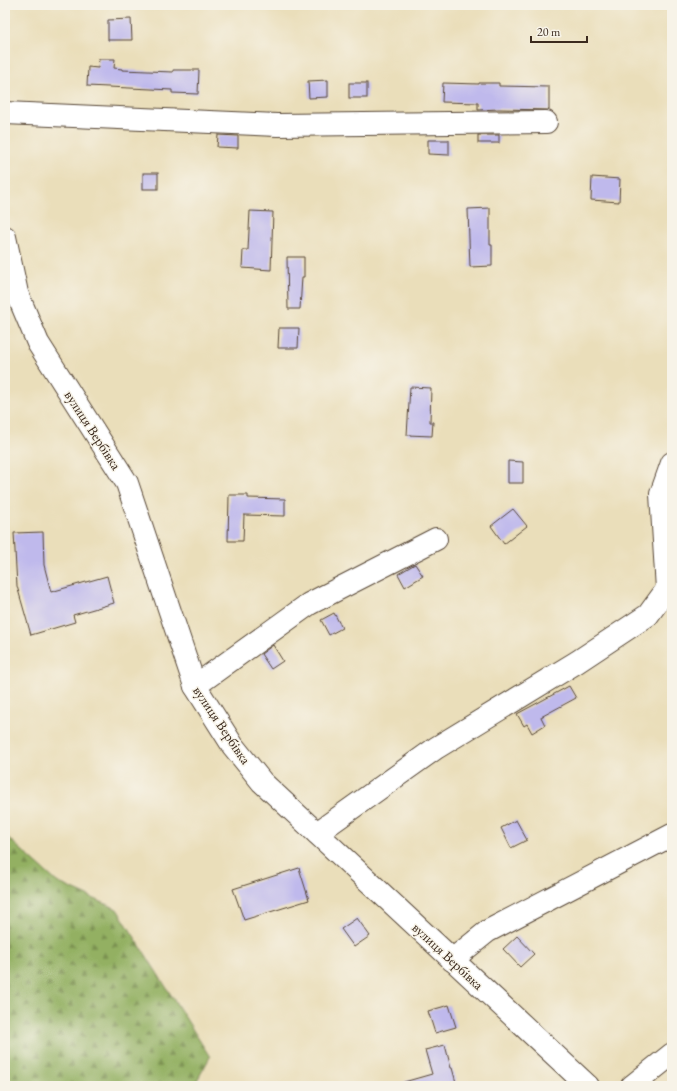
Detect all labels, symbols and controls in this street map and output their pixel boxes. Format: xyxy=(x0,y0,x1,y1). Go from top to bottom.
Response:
scale bar xyxy=(531,18,587,44)
text: 20 m xyxy=(537,24,561,40)
street label: вулиця Вербівка xyxy=(61,387,126,473)
street label: вулиця Вербівка xyxy=(189,682,255,768)
street label: вулиця Вербівка xyxy=(409,918,488,994)

